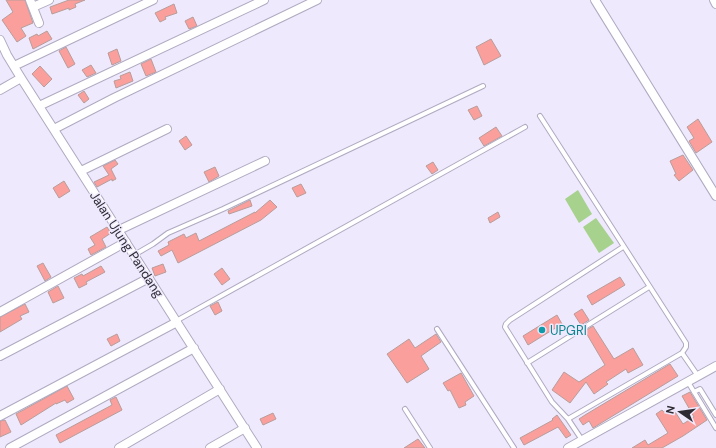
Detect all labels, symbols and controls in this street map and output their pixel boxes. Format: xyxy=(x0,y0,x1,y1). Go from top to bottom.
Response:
street label: Jalan Ujung Pandang xyxy=(86,188,167,301)
place label: UPGRI xyxy=(550,322,587,339)
marker: UPGRI xyxy=(537,325,547,335)
north arrow xyxy=(660,392,700,432)
text: N xyxy=(663,404,678,415)

